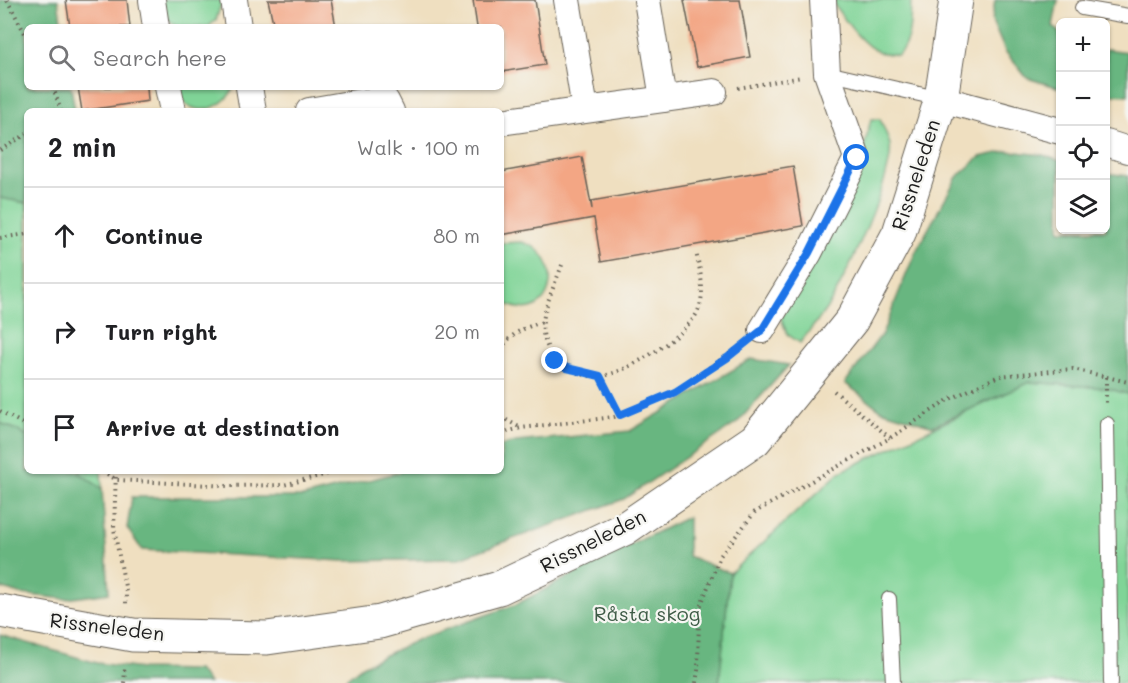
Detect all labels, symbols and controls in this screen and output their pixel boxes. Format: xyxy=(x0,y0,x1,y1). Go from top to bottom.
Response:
map controls xyxy=(1056,18,1110,234)
button: + xyxy=(1056,18,1110,72)
search box xyxy=(24,24,504,90)
icon: search xyxy=(45,41,78,74)
text: Search here xyxy=(93,43,227,72)
button: − xyxy=(1056,72,1110,126)
street label: Rissneleden xyxy=(885,116,945,234)
button: locate xyxy=(1056,126,1110,180)
text: 2 min xyxy=(48,130,116,164)
text: Walk · 100 m xyxy=(357,134,480,160)
route start xyxy=(843,144,869,170)
button: layers xyxy=(1056,180,1110,234)
icon: ahead xyxy=(48,219,81,252)
text: Continue xyxy=(105,221,203,250)
text: 80 m xyxy=(433,222,480,248)
icon: right xyxy=(48,315,81,348)
text: Turn right xyxy=(105,317,217,346)
text: 20 m xyxy=(434,318,480,344)
route end xyxy=(541,347,567,373)
icon: arrive xyxy=(48,411,81,444)
text: Arrive at destination xyxy=(105,413,340,442)
street label: Rissneleden xyxy=(535,502,650,578)
park label: Råsta skog xyxy=(594,600,700,626)
street label: Rissneleden xyxy=(48,606,166,646)

